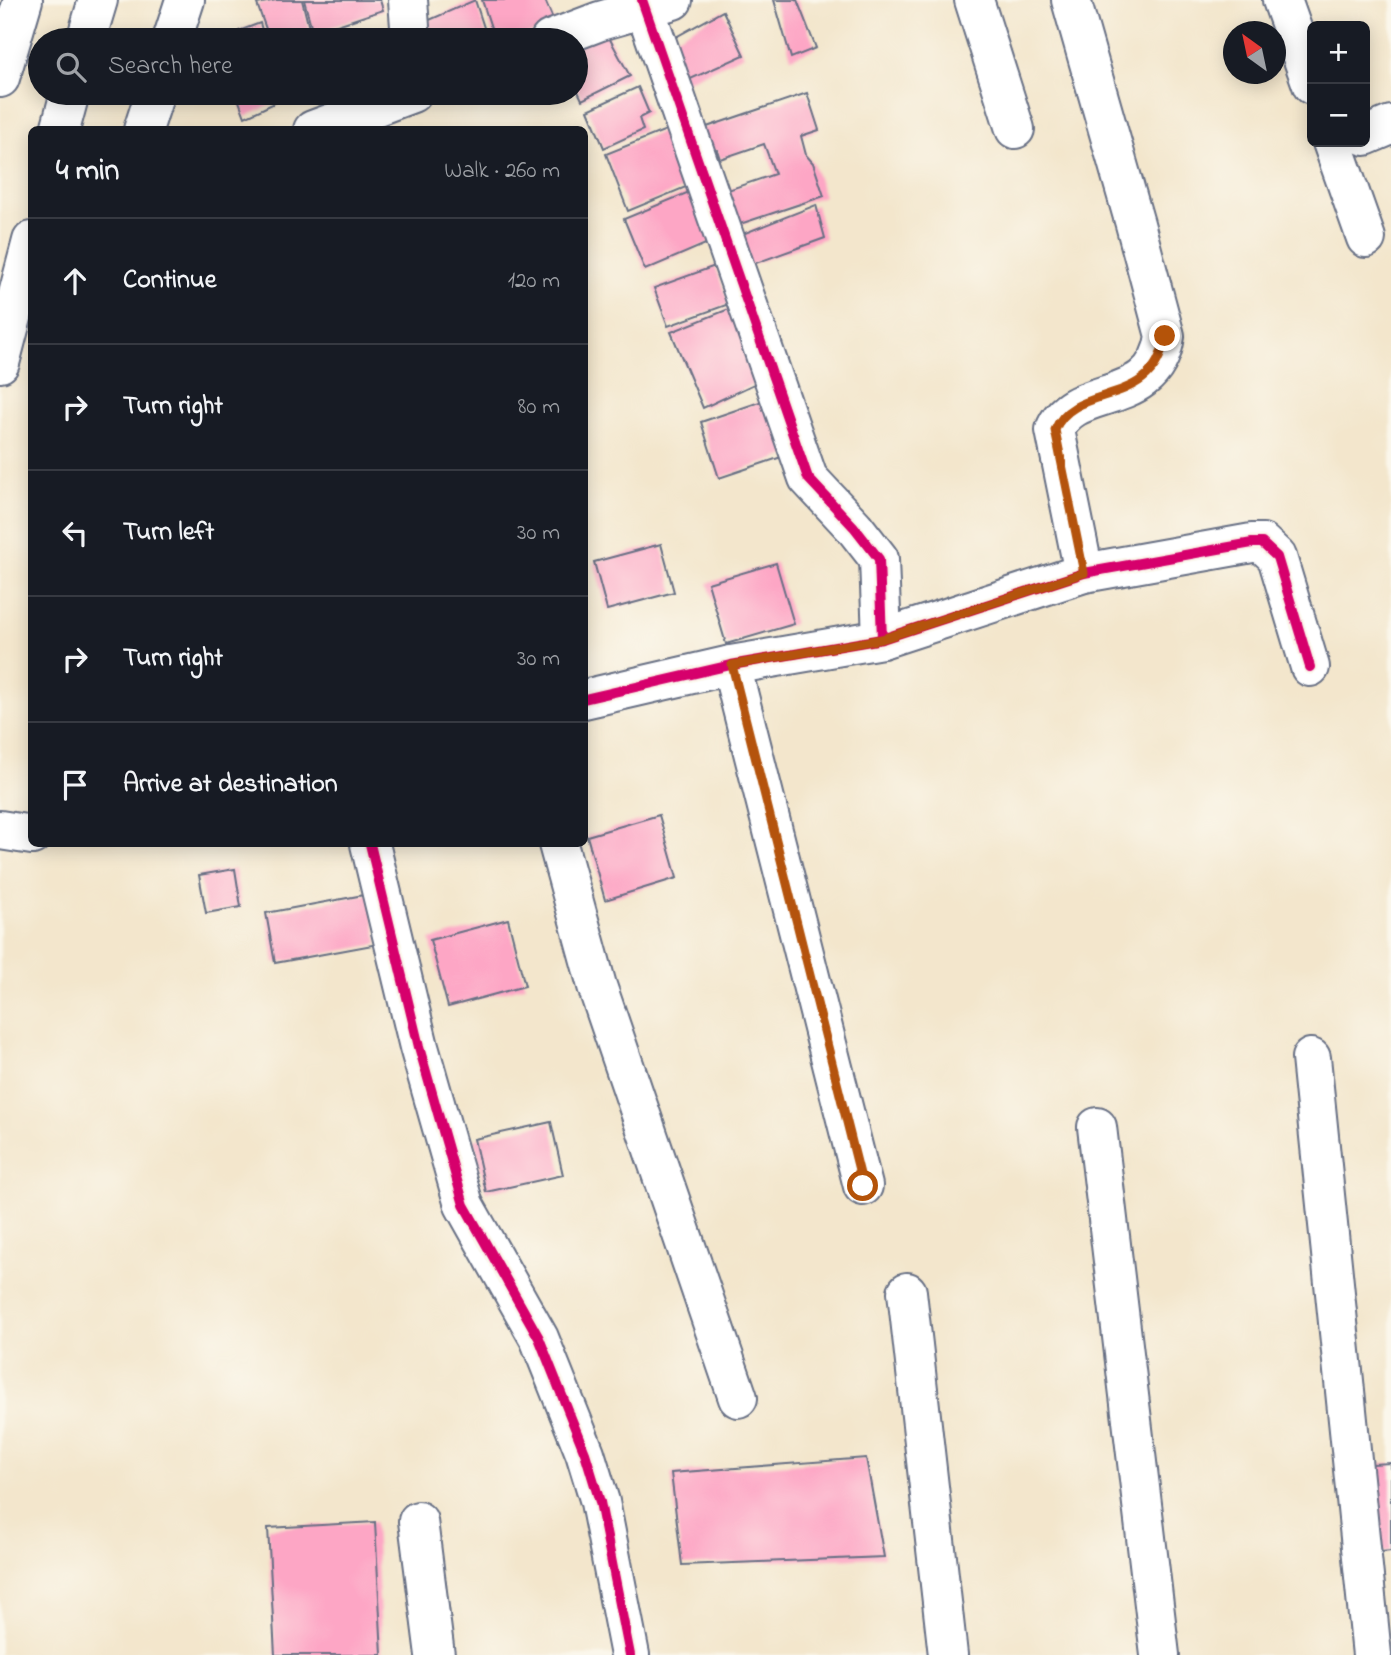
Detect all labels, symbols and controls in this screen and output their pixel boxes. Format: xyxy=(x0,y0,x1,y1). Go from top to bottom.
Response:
north arrow xyxy=(1223,21,1286,84)
map controls xyxy=(1307,21,1370,147)
button: + xyxy=(1307,21,1370,84)
search box xyxy=(28,28,588,105)
icon: search xyxy=(52,48,90,86)
text: Search here xyxy=(108,48,233,86)
button: − xyxy=(1307,84,1370,147)
text: 4 min xyxy=(56,150,119,194)
text: Walk · 260 m xyxy=(444,155,560,188)
icon: ahead xyxy=(56,262,94,300)
text: Continue xyxy=(123,262,216,300)
text: 120 m xyxy=(508,265,560,298)
route end xyxy=(1149,320,1180,351)
icon: right xyxy=(56,388,94,426)
text: Turn right xyxy=(123,388,223,426)
text: 80 m xyxy=(518,391,560,424)
icon: left xyxy=(56,514,94,552)
text: Turn left xyxy=(123,514,214,552)
text: 30 m xyxy=(517,517,560,550)
icon: right xyxy=(56,640,94,678)
text: Turn right xyxy=(123,640,223,678)
text: 30 m xyxy=(517,643,560,676)
icon: arrive xyxy=(56,766,94,804)
text: Arrive at destination xyxy=(123,766,338,804)
route start xyxy=(847,1170,878,1201)

